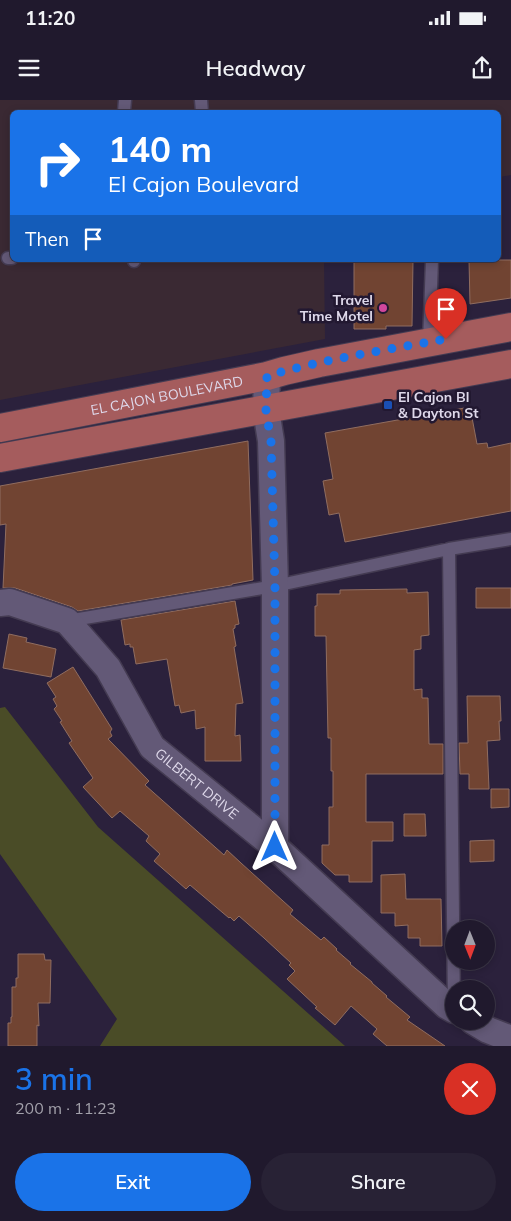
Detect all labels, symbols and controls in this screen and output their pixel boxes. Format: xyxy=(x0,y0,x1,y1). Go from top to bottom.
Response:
text: 11:20 xyxy=(25,6,75,30)
icon: menu xyxy=(15,54,43,82)
text: Headway xyxy=(206,54,305,82)
icon: share xyxy=(468,54,496,82)
text: 140 m xyxy=(108,127,212,171)
icon: right xyxy=(25,130,90,195)
text: El Cajon Boulevard xyxy=(108,170,299,198)
icon: arrive xyxy=(79,225,107,253)
text: Then xyxy=(25,227,69,251)
pin xyxy=(425,288,467,339)
place label: Travel Time Motel xyxy=(300,291,373,325)
icon: arrive xyxy=(432,295,460,323)
marker: Travel Time Motel xyxy=(377,302,389,314)
street label: EL CAJON BOULEVARD xyxy=(89,372,245,419)
place label: El Cajon Bl & Dayton St xyxy=(398,388,479,422)
marker: El Cajon Bl & Dayton St xyxy=(382,399,394,411)
street label: GILBERT DRIVE xyxy=(152,744,243,823)
position arrow xyxy=(248,820,300,872)
north arrow xyxy=(445,920,495,970)
map controls xyxy=(445,920,495,1030)
button: search xyxy=(445,980,495,1030)
text: 3 min xyxy=(15,1060,93,1098)
button: close xyxy=(444,1063,496,1115)
text: 200 m · 11:23 xyxy=(15,1098,116,1118)
button: Exit xyxy=(15,1153,251,1211)
button: Share xyxy=(261,1153,496,1211)

